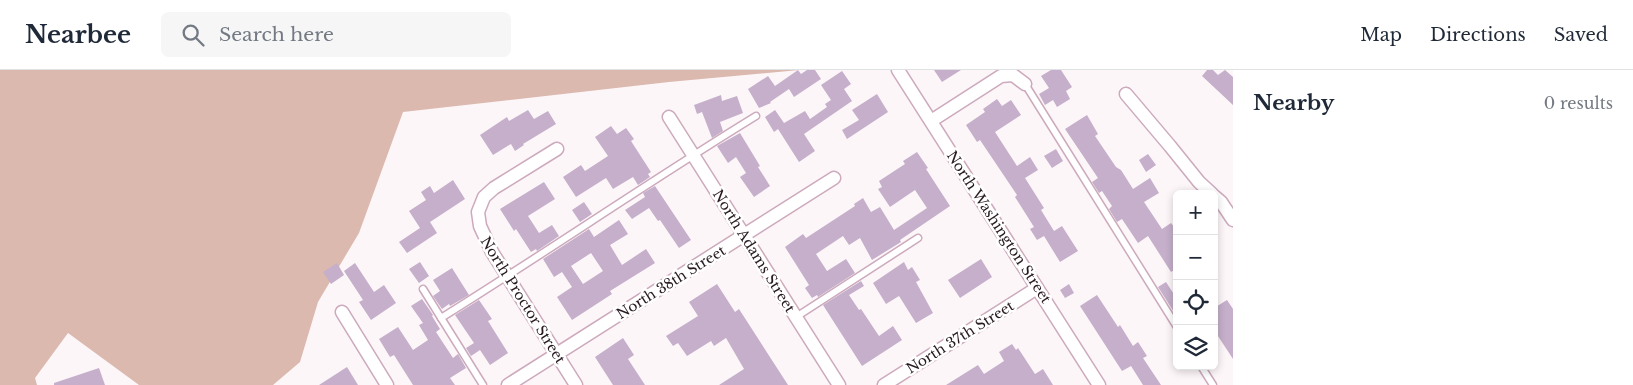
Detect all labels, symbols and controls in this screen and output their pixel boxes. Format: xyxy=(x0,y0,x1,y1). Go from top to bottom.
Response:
search box xyxy=(161,12,511,57)
text: Nearbee xyxy=(25,20,131,49)
icon: search xyxy=(179,21,207,49)
text: Search here xyxy=(219,23,334,46)
text: Map xyxy=(1360,24,1402,46)
text: Directions xyxy=(1430,24,1526,46)
text: Saved xyxy=(1554,24,1608,46)
text: Nearby xyxy=(1253,90,1334,116)
text: 0 results xyxy=(1544,93,1613,113)
street label: North Washington Street xyxy=(943,147,1056,307)
street label: North Adams Street xyxy=(709,186,800,316)
map controls xyxy=(1173,190,1218,370)
button: + xyxy=(1173,190,1218,235)
street label: North Proctor Street xyxy=(477,233,570,368)
button: − xyxy=(1173,235,1218,280)
street label: North 38th Street xyxy=(613,241,729,323)
button: locate xyxy=(1173,280,1218,325)
street label: North 37th Street xyxy=(903,296,1018,377)
button: layers xyxy=(1173,325,1218,370)

